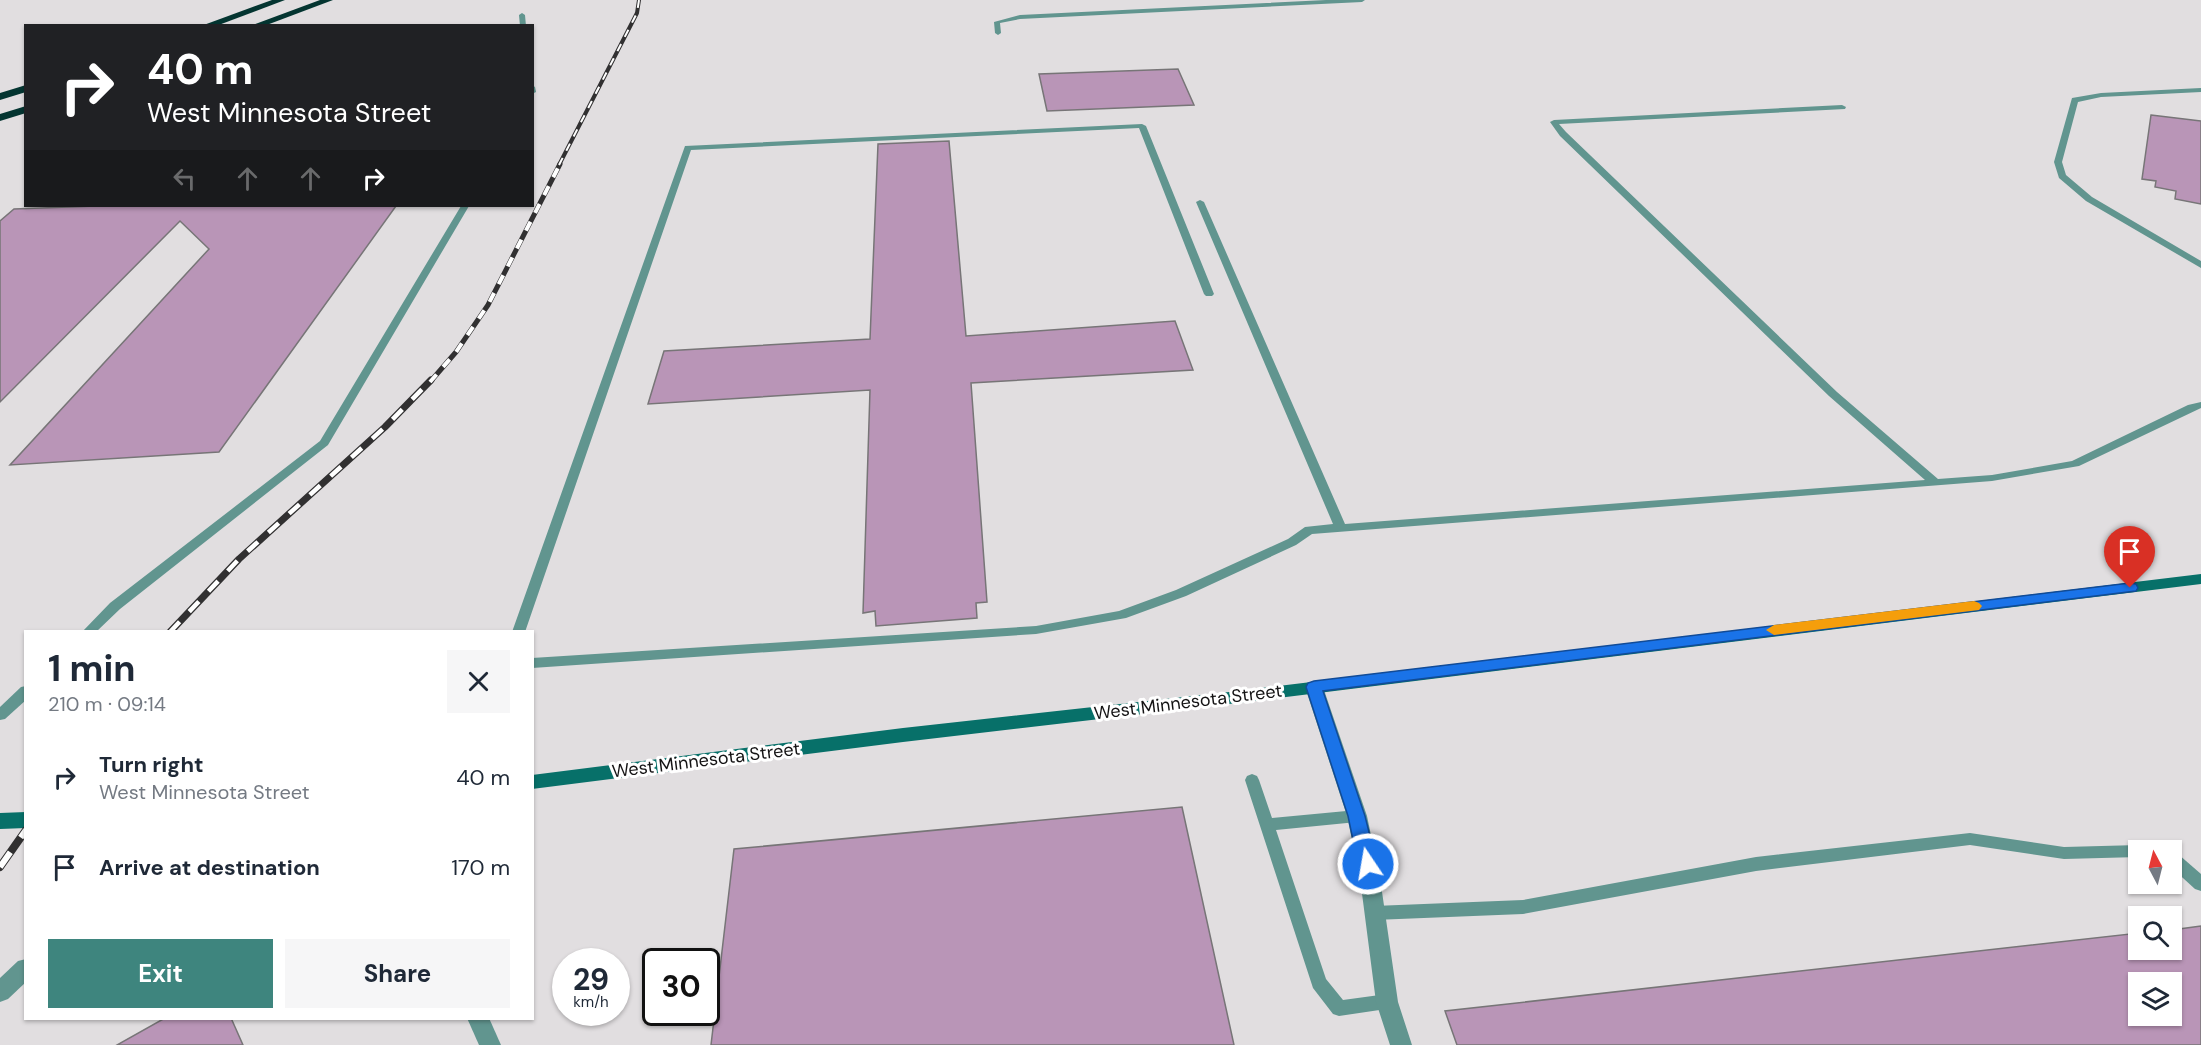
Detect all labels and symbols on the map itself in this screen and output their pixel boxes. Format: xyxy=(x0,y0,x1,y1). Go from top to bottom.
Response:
pin xyxy=(2104,526,2155,588)
street label: West Minnesota Street xyxy=(1092,679,1284,725)
street label: West Minnesota Street xyxy=(610,737,802,783)
position arrow xyxy=(1336,832,1400,896)
north arrow xyxy=(2128,840,2182,894)
speed limit sign: 30 xyxy=(642,948,720,1026)

